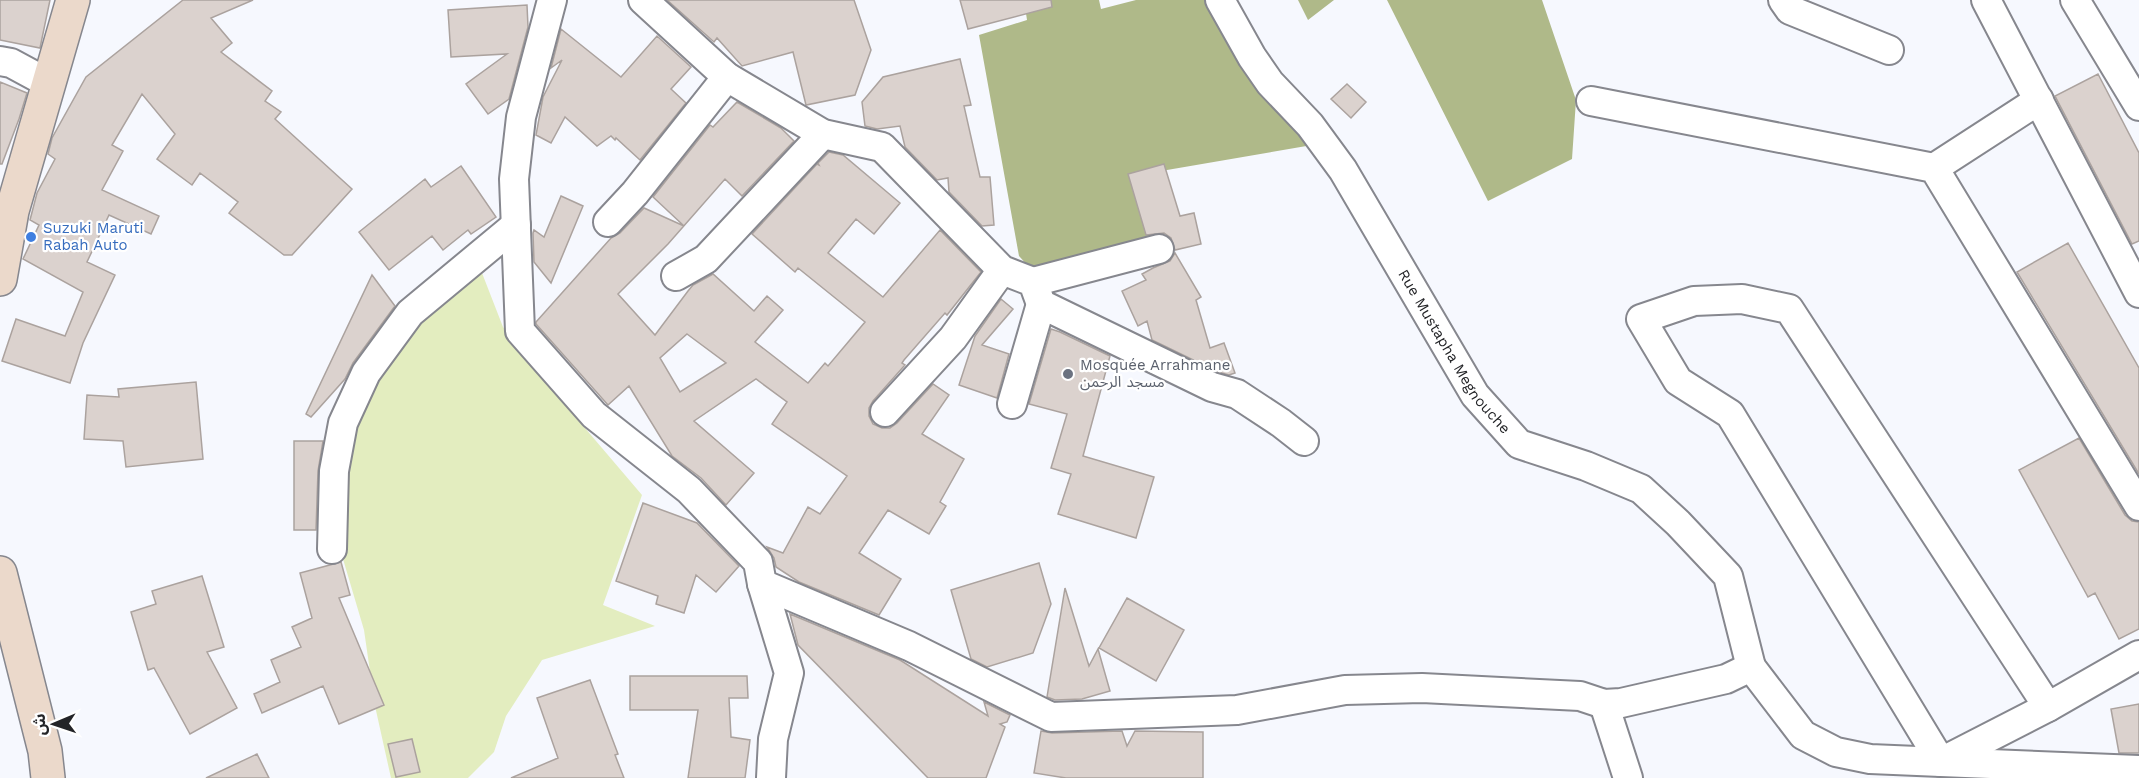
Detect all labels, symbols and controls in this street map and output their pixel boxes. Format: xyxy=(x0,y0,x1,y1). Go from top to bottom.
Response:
place label: Suzuki Maruti Rabah Auto xyxy=(43,219,144,254)
marker: Suzuki Maruti Rabah Auto xyxy=(24,230,38,244)
street label: Rue Mustapha Megnouche xyxy=(1394,266,1514,437)
place label: Mosquée Arrahmane مسجد الرحمن xyxy=(1080,356,1231,391)
marker: Mosquée Arrahmane مسجد الرحمن xyxy=(1061,367,1075,381)
north arrow xyxy=(24,694,84,754)
text: ش xyxy=(30,713,49,736)

